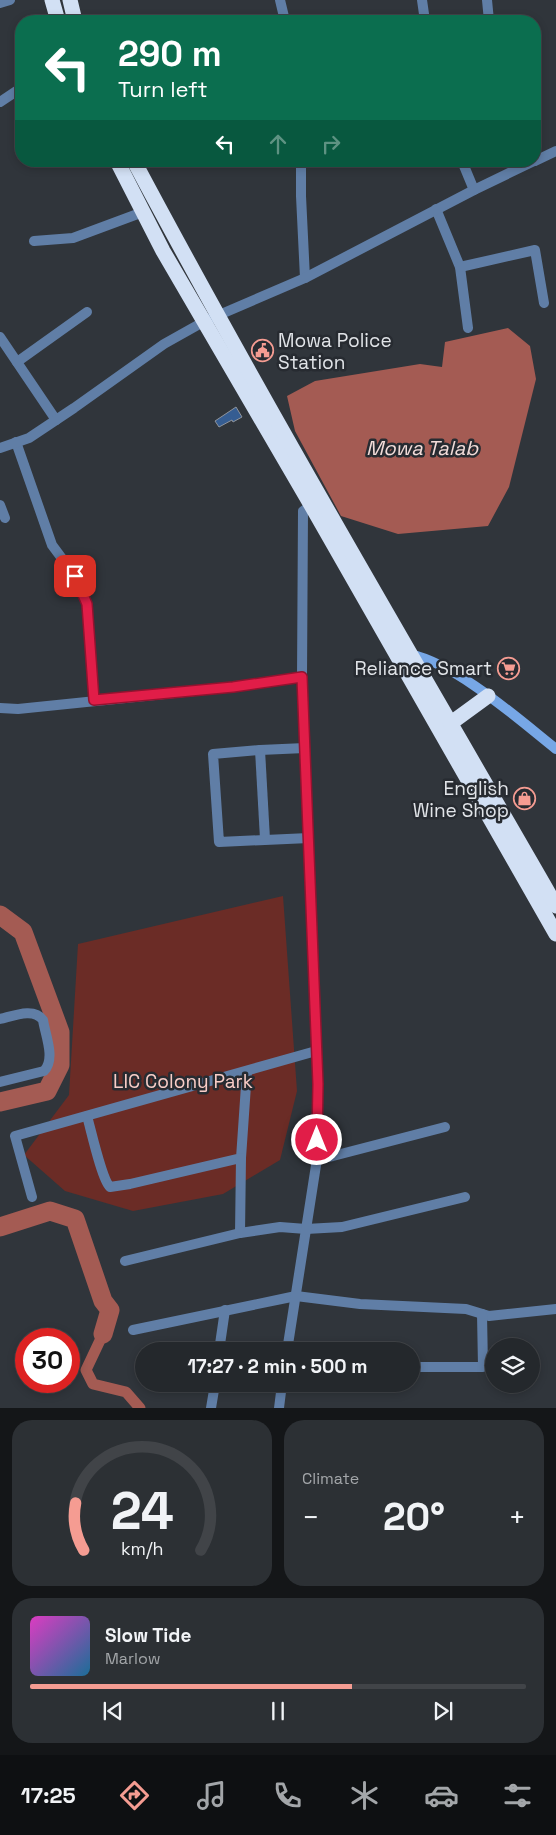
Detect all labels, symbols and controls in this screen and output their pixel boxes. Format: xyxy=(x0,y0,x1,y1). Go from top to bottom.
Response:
text: 290 m xyxy=(118,32,222,76)
icon: left xyxy=(35,35,100,100)
text: Turn left xyxy=(118,75,208,103)
icon: left xyxy=(211,130,239,158)
icon: ahead xyxy=(264,130,292,158)
icon: right xyxy=(317,130,345,158)
place label: Mowa Police Station xyxy=(278,328,392,375)
public building icon: Mowa Police Station xyxy=(250,339,274,363)
water label: Mowa Talab xyxy=(366,435,479,461)
pin xyxy=(54,555,96,597)
icon: arrive xyxy=(61,562,89,590)
place label: Reliance Smart xyxy=(355,656,492,681)
supermarket icon: Reliance Smart xyxy=(496,656,520,680)
place label: English Wine Shop xyxy=(413,776,509,823)
shop icon: English Wine Shop xyxy=(513,787,537,811)
park label: LIC Colony Park xyxy=(113,1069,253,1094)
position arrow xyxy=(290,1113,342,1165)
speed limit sign: 30 xyxy=(15,1328,80,1393)
map controls xyxy=(485,1338,540,1393)
button: layers xyxy=(485,1338,540,1393)
text: 17:27 · 2 min · 500 m xyxy=(187,1354,368,1379)
text: Climate xyxy=(302,1468,359,1489)
text: 24 xyxy=(110,1478,174,1544)
text: 20° xyxy=(383,1493,445,1541)
text: − xyxy=(302,1499,319,1535)
text: + xyxy=(509,1499,526,1535)
text: km/h xyxy=(121,1537,163,1560)
text: Slow Tide xyxy=(105,1623,191,1648)
text: Marlow xyxy=(105,1648,161,1669)
icon: previous xyxy=(99,1697,127,1725)
icon: pause xyxy=(264,1697,292,1725)
icon: next xyxy=(429,1697,457,1725)
icon: directions xyxy=(117,1778,152,1813)
icon: music xyxy=(194,1778,229,1813)
icon: phone xyxy=(270,1778,305,1813)
icon: climate xyxy=(347,1778,382,1813)
icon: car xyxy=(424,1778,459,1813)
icon: filters xyxy=(500,1778,535,1813)
text: 17:25 xyxy=(21,1781,76,1809)

